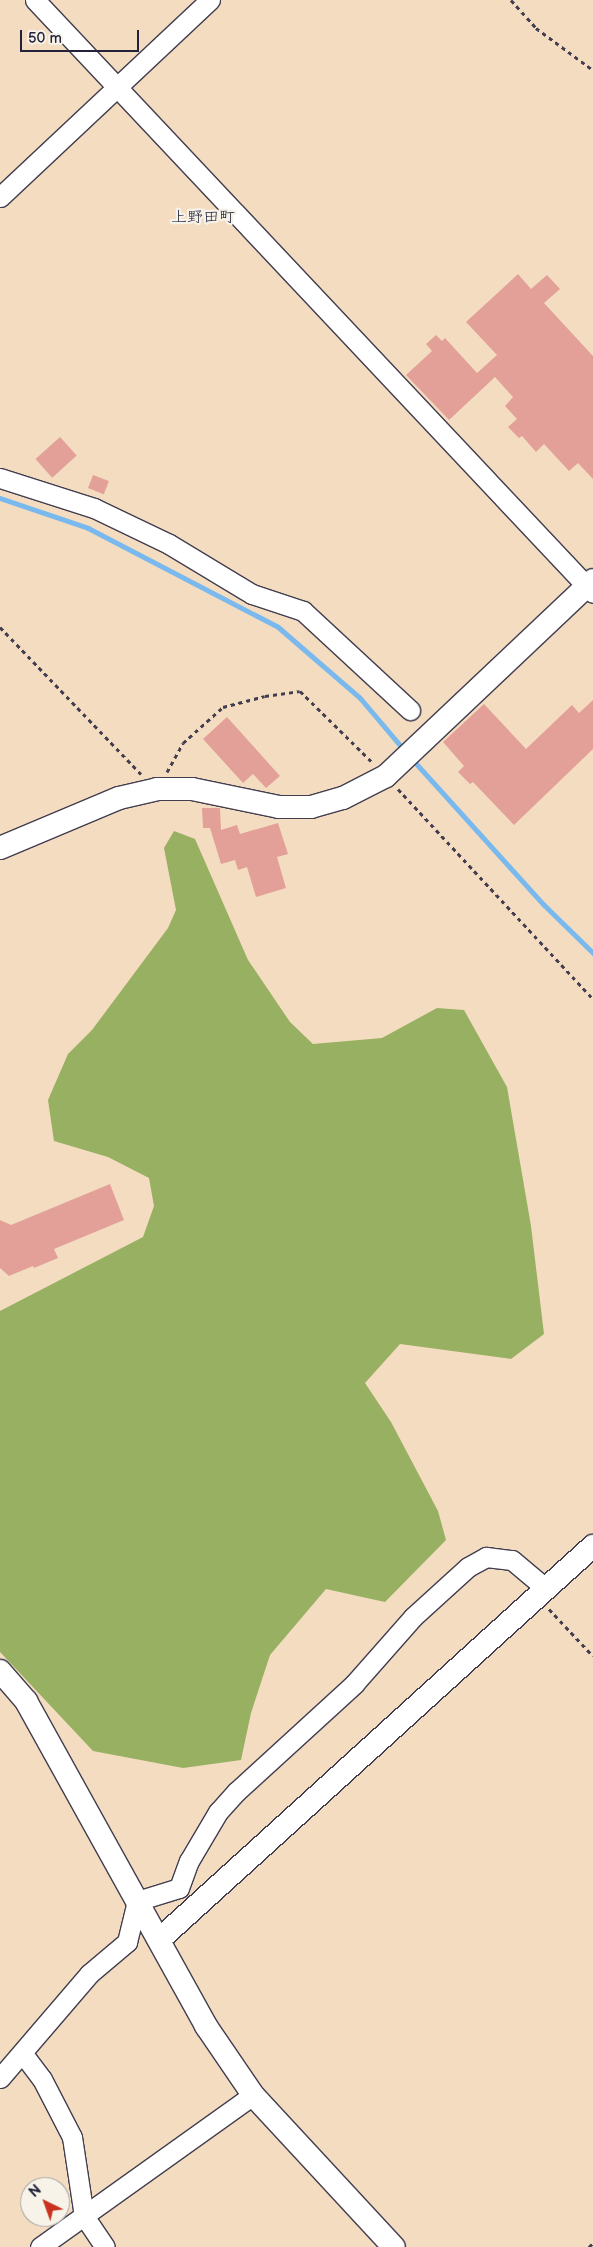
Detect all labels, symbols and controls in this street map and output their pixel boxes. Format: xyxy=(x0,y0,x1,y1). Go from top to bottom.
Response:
scale bar xyxy=(22,20,141,52)
text: 50 m xyxy=(28,29,62,48)
district label: 上野田町 xyxy=(171,208,235,228)
north arrow xyxy=(20,2177,70,2227)
text: N xyxy=(26,2181,45,2201)

